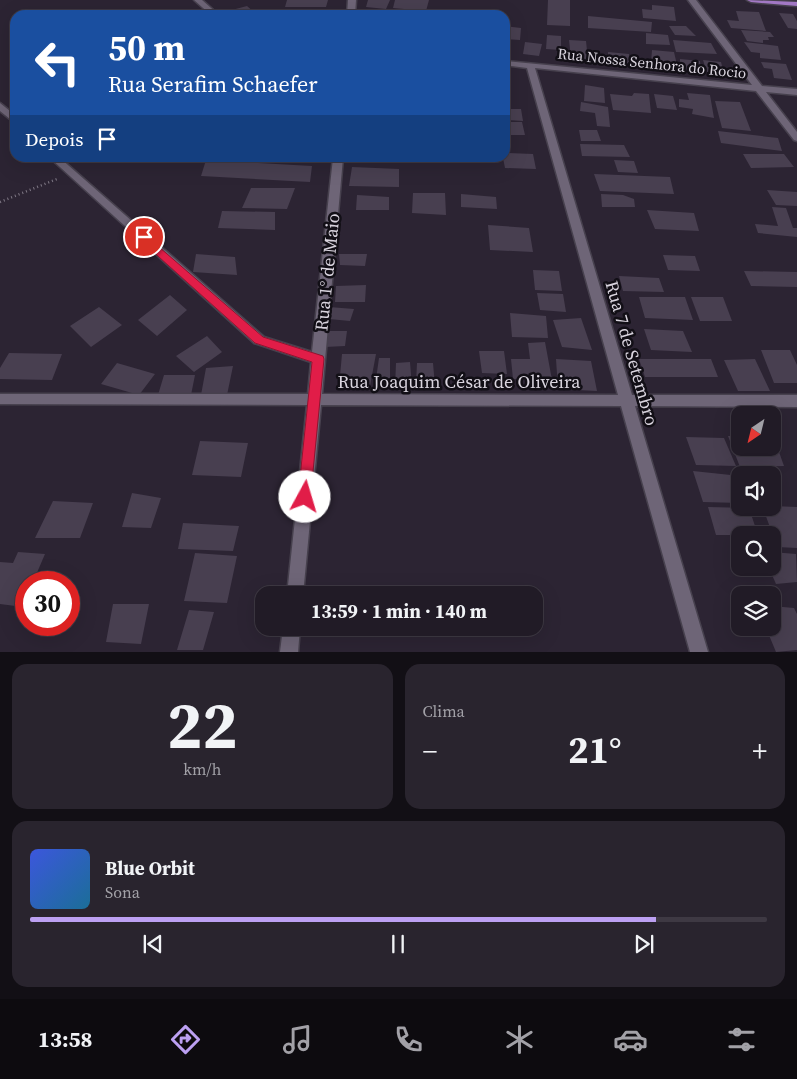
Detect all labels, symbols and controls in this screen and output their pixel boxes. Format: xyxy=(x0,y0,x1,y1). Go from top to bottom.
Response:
text: 50 m xyxy=(108,24,185,72)
icon: left xyxy=(25,30,90,95)
street label: Rua Nossa Senhora do Rocio xyxy=(557,43,747,83)
text: Rua Serafim Schaefer xyxy=(108,69,317,99)
icon: arrive xyxy=(93,125,121,153)
text: Depois xyxy=(25,126,83,152)
street label: Rua 1° de Maio xyxy=(308,212,346,332)
pin xyxy=(123,216,165,258)
icon: arrive xyxy=(130,223,158,251)
street label: Rua 7 de Setembro xyxy=(599,278,665,428)
street label: Rua Joaquim César de Oliveira xyxy=(338,369,581,394)
north arrow xyxy=(731,406,781,456)
map controls xyxy=(731,406,781,636)
button: sound xyxy=(731,466,781,516)
position arrow xyxy=(278,470,330,522)
button: search xyxy=(731,526,781,576)
speed limit sign: 30 xyxy=(15,571,80,636)
button: layers xyxy=(731,586,781,636)
text: 13:59 · 1 min · 140 m xyxy=(311,598,487,624)
text: 22 xyxy=(167,681,237,770)
text: Clima xyxy=(423,700,465,722)
text: 21° xyxy=(568,724,622,776)
text: − xyxy=(423,732,437,770)
text: + xyxy=(752,732,767,770)
text: km/h xyxy=(183,758,221,780)
text: Blue Orbit xyxy=(105,855,195,881)
text: Sona xyxy=(105,881,140,903)
icon: previous xyxy=(139,930,167,958)
icon: pause xyxy=(384,930,412,958)
icon: next xyxy=(630,930,658,958)
icon: directions xyxy=(168,1022,203,1057)
icon: music xyxy=(280,1022,315,1057)
icon: phone xyxy=(391,1022,426,1057)
icon: climate xyxy=(502,1022,537,1057)
icon: car xyxy=(613,1022,648,1057)
icon: filters xyxy=(724,1022,759,1057)
text: 13:58 xyxy=(38,1024,92,1054)

